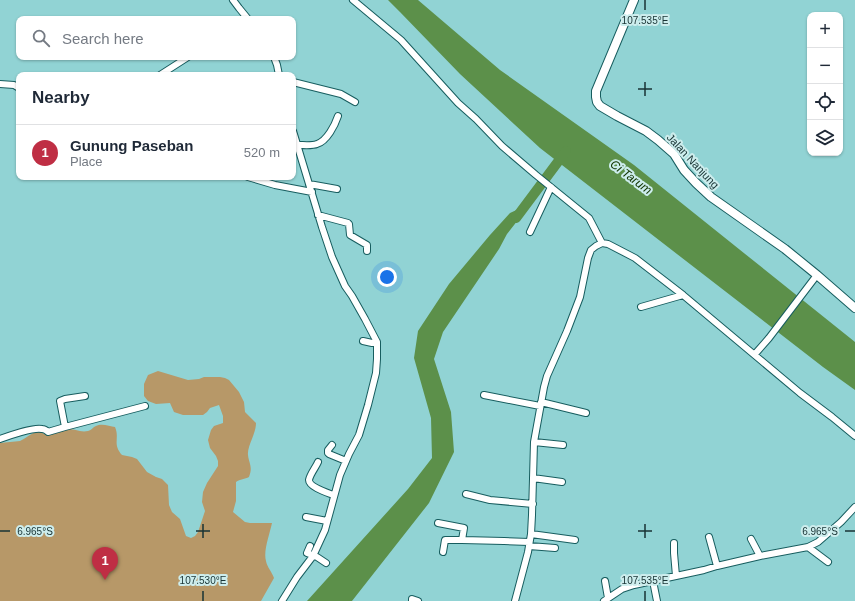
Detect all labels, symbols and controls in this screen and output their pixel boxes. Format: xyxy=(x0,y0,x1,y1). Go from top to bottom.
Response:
map controls xyxy=(807,12,843,156)
button: + xyxy=(807,12,843,48)
text: 107.535°E xyxy=(622,15,669,26)
search box xyxy=(16,16,296,60)
icon: search xyxy=(30,27,52,49)
text: Search here xyxy=(62,30,144,47)
button: − xyxy=(807,48,843,84)
button: locate xyxy=(807,84,843,120)
text: Nearby xyxy=(32,88,90,107)
button: layers xyxy=(807,120,843,156)
street label: Jalan Nanjung xyxy=(665,131,721,191)
text: Gunung Paseban xyxy=(70,137,193,154)
text: 1 xyxy=(41,145,49,160)
text: 520 m xyxy=(244,145,280,160)
text: Place xyxy=(70,154,103,169)
water label: Ci Tarum xyxy=(608,157,654,197)
your location xyxy=(377,267,397,287)
text: 6.965°S xyxy=(17,526,53,537)
text: 6.965°S xyxy=(802,526,838,537)
pin: 1 xyxy=(92,547,118,580)
text: 107.530°E xyxy=(180,575,227,586)
text: 107.535°E xyxy=(622,575,669,586)

